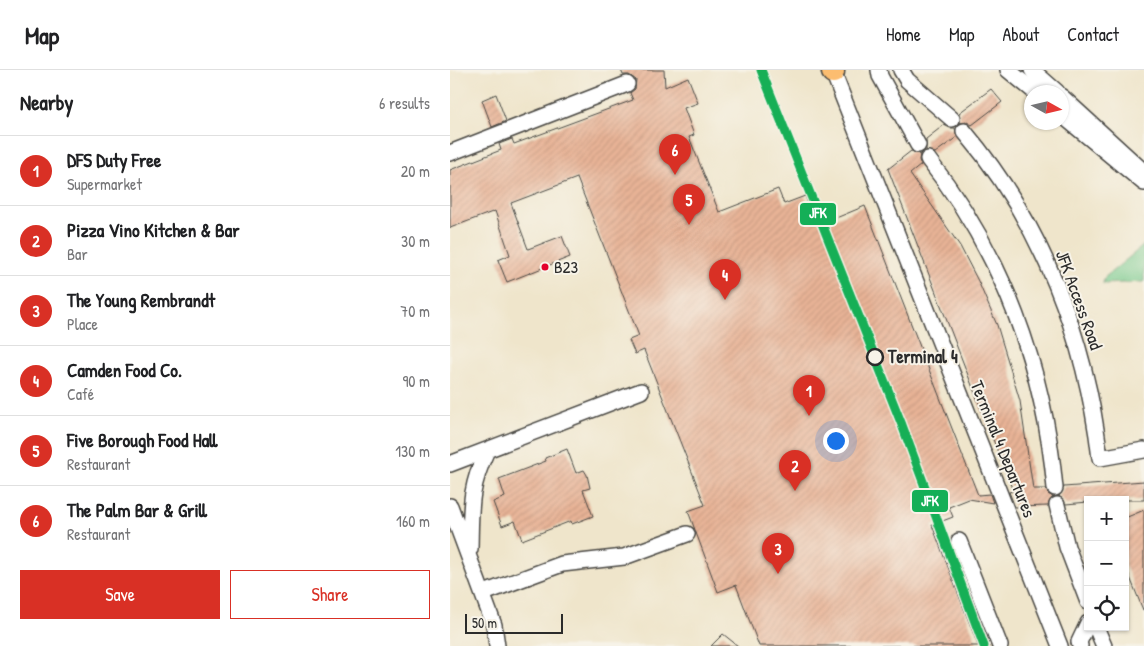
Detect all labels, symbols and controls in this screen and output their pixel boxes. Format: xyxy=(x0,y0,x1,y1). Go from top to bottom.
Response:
text: Map xyxy=(25,19,59,51)
text: Home xyxy=(886,22,921,47)
text: Map xyxy=(949,22,974,47)
text: About xyxy=(1002,22,1039,47)
text: Contact xyxy=(1067,22,1119,47)
north arrow xyxy=(1024,85,1069,130)
text: Nearby xyxy=(20,88,73,117)
text: 6 results xyxy=(379,92,430,114)
pin: 6 xyxy=(659,134,691,175)
text: DFS Duty Free xyxy=(67,147,161,173)
text: 1 xyxy=(33,160,39,182)
text: 20 m xyxy=(401,160,430,182)
text: Supermarket xyxy=(67,173,142,195)
pin: 5 xyxy=(673,184,705,225)
line badge: JFK xyxy=(799,202,837,226)
text: JFK xyxy=(809,203,828,222)
text: Pizza Vino Kitchen & Bar xyxy=(67,217,239,243)
text: 2 xyxy=(32,230,40,252)
text: 30 m xyxy=(401,230,430,252)
text: Bar xyxy=(67,243,88,265)
street label: JFK Access Road xyxy=(1050,247,1109,353)
place label: B23 xyxy=(554,255,579,278)
pin: 4 xyxy=(709,259,741,300)
marker: B23 xyxy=(540,262,550,272)
text: The Young Rembrandt xyxy=(67,287,215,313)
text: 3 xyxy=(32,300,40,322)
text: 70 m xyxy=(400,300,430,322)
text: Place xyxy=(67,313,98,335)
place label: Terminal 4 xyxy=(887,344,958,369)
marker: Terminal 4 xyxy=(866,348,884,366)
text: Camden Food Co. xyxy=(67,357,182,383)
text: 4 xyxy=(33,370,39,392)
text: 90 m xyxy=(402,370,430,392)
pin: 1 xyxy=(793,375,825,416)
street label: Terminal 4 Departures xyxy=(965,377,1042,521)
text: Café xyxy=(67,383,94,405)
text: Five Borough Food Hall xyxy=(67,427,217,453)
your location xyxy=(823,428,849,454)
text: 5 xyxy=(33,440,39,462)
text: 130 m xyxy=(395,440,430,462)
pin: 2 xyxy=(779,450,811,491)
text: Restaurant xyxy=(67,453,130,475)
line badge: JFK xyxy=(911,489,949,513)
text: JFK xyxy=(921,491,940,510)
map controls xyxy=(1084,496,1129,631)
button: + xyxy=(1084,496,1129,541)
text: The Palm Bar & Grill xyxy=(67,497,207,523)
text: 6 xyxy=(33,510,39,532)
text: 160 m xyxy=(396,510,430,532)
text: Restaurant xyxy=(67,523,130,545)
pin: 3 xyxy=(762,533,794,574)
button: − xyxy=(1084,541,1129,586)
button: Save xyxy=(20,570,220,619)
button: Share xyxy=(230,570,430,619)
button: locate xyxy=(1084,586,1129,631)
scale bar xyxy=(465,611,562,634)
text: 50 m xyxy=(472,613,497,632)

